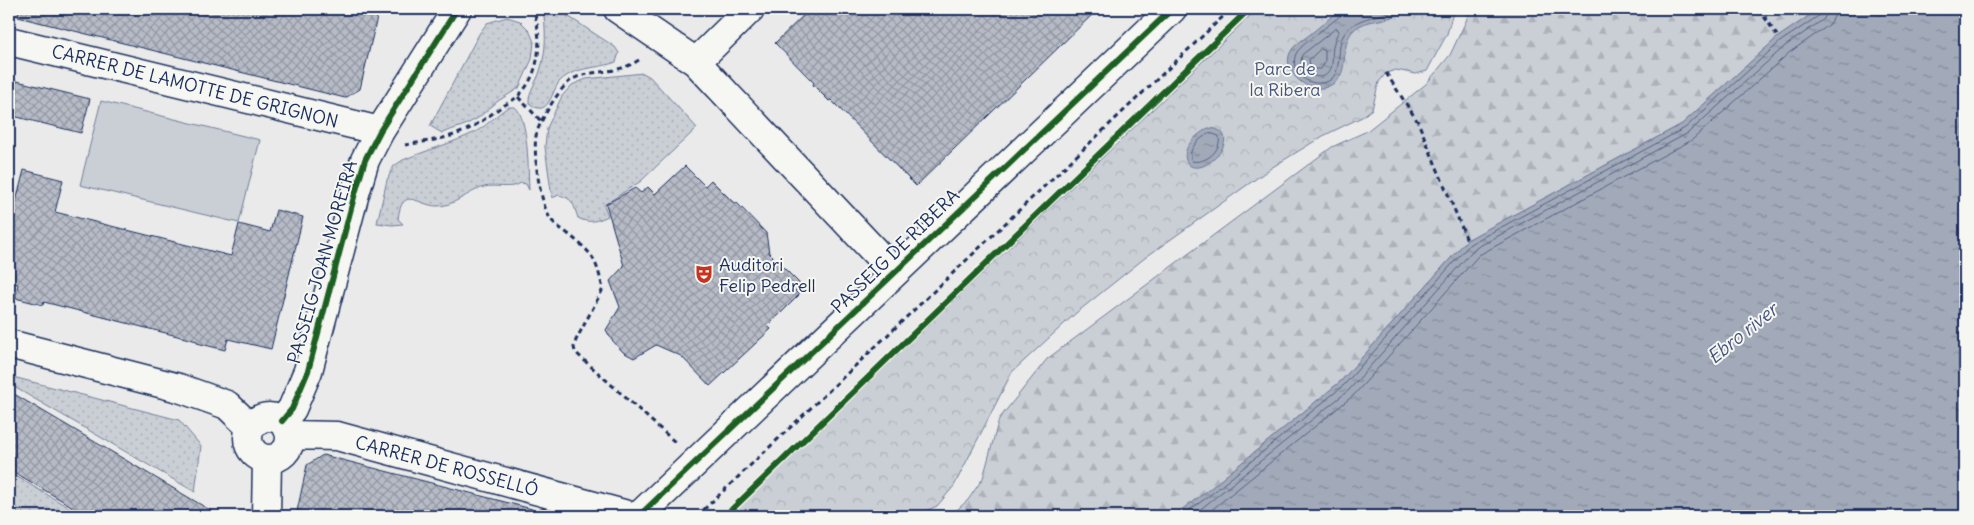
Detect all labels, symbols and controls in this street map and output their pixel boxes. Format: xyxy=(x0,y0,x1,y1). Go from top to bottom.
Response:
street label: CARRER DE LAMOTTE DE GRIGNON xyxy=(49,39,341,133)
park label: Parc de la Ribera xyxy=(1249,57,1321,101)
street label: PASSEIG JOAN MOREIRA xyxy=(282,158,362,366)
street label: PASSEIG DE RIBERA xyxy=(826,184,964,318)
place label: Auditori Felip Pedrell xyxy=(719,253,816,297)
theatre icon: Auditori Felip Pedrell xyxy=(693,263,715,285)
water label: Ebro river xyxy=(1702,296,1784,369)
street label: CARRER DE ROSSELLÓ xyxy=(353,430,541,502)

